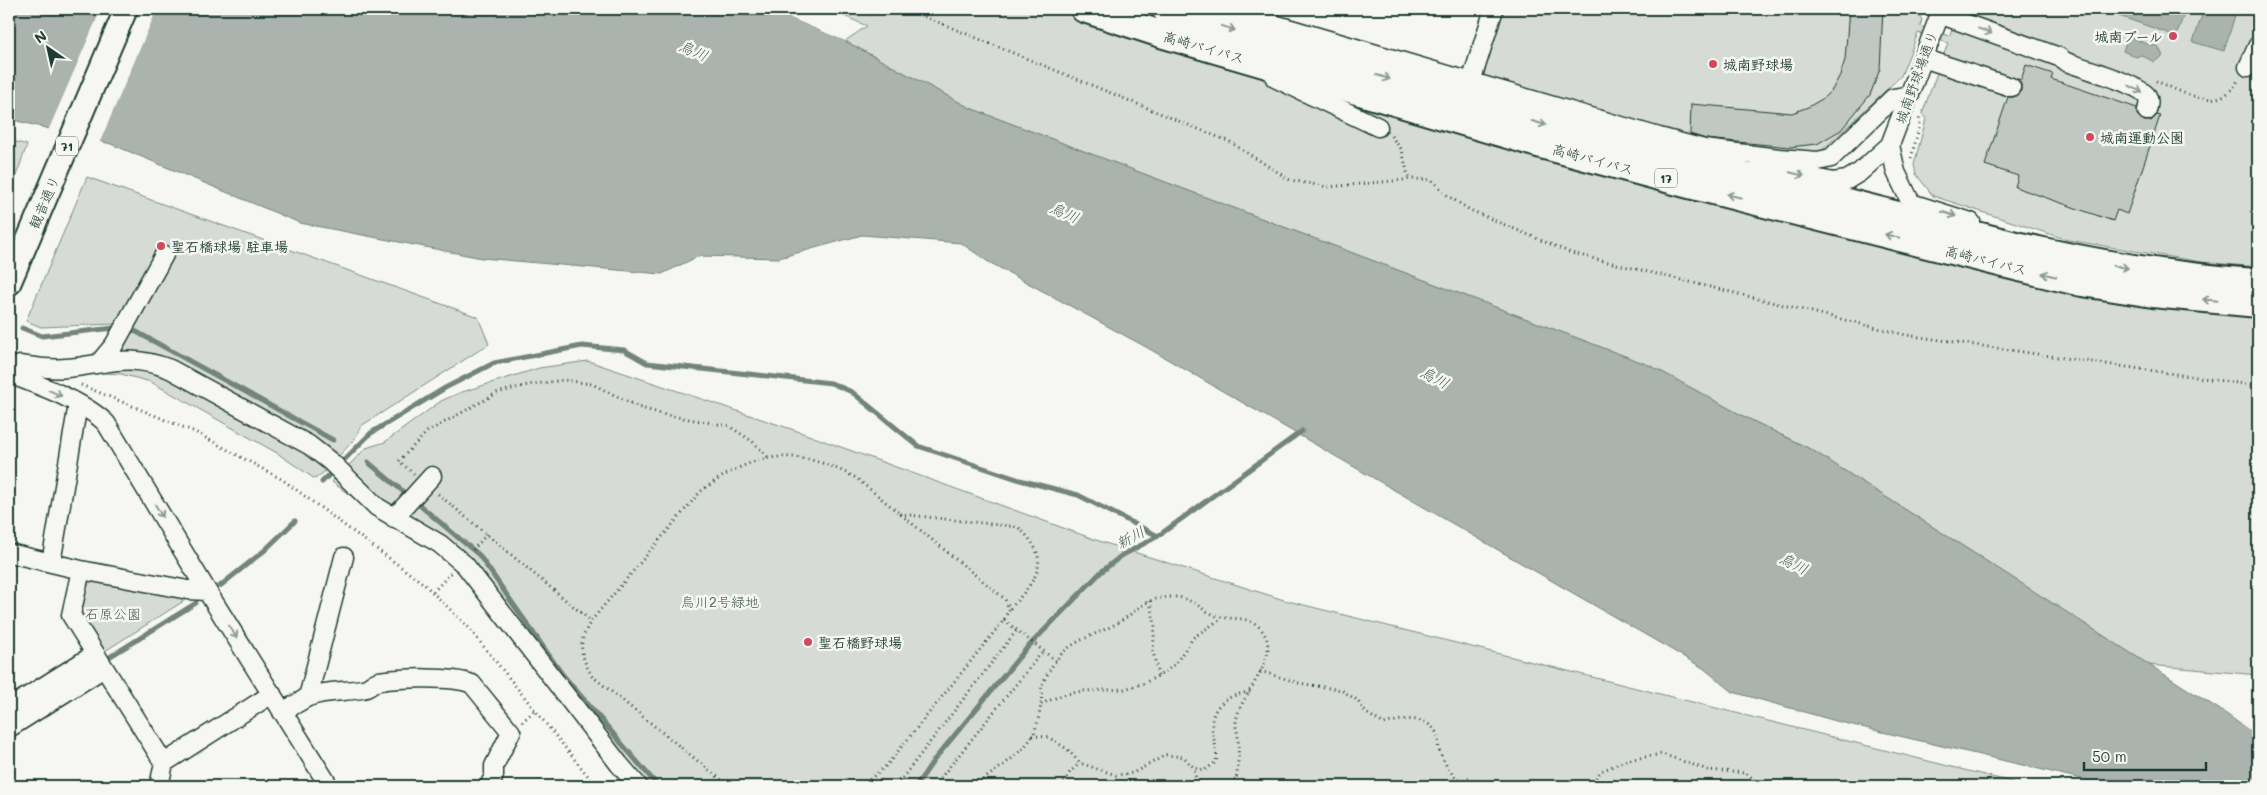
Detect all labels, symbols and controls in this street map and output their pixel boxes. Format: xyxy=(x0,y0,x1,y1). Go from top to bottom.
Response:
north arrow xyxy=(22,22,72,72)
one-way arrow xyxy=(1220,24,1236,34)
text: N xyxy=(31,26,50,48)
street label: 高崎バイパス xyxy=(1161,26,1247,68)
one-way arrow xyxy=(1977,27,1992,36)
place label: 城南プール xyxy=(2094,27,2163,46)
street label: 城南野球場通り xyxy=(1890,28,1942,126)
marker: 城南プール xyxy=(2167,30,2179,42)
water label: 烏川 xyxy=(676,35,712,65)
place label: 城南野球場 xyxy=(1723,55,1793,74)
marker: 城南野球場 xyxy=(1707,58,1719,70)
one-way arrow xyxy=(1375,72,1391,82)
one-way arrow xyxy=(2129,84,2144,94)
one-way arrow xyxy=(1531,119,1547,129)
place label: 城南運動公園 xyxy=(2100,128,2184,147)
marker: 城南運動公園 xyxy=(2084,131,2096,143)
road number: 71 xyxy=(56,136,78,156)
street label: 高崎バイパス xyxy=(1550,139,1636,179)
road number: 17 xyxy=(1655,168,1677,188)
one-way arrow xyxy=(1788,170,1804,179)
street label: 観音通り xyxy=(24,173,64,231)
one-way arrow xyxy=(1726,191,1742,200)
water label: 烏川 xyxy=(1047,197,1083,227)
one-way arrow xyxy=(1941,210,1957,220)
one-way arrow xyxy=(1884,231,1900,240)
place label: 聖石橋球場 駐車場 xyxy=(171,237,288,256)
marker: 聖石橋球場 駐車場 xyxy=(155,240,167,252)
street label: 高崎バイパス xyxy=(1943,241,2029,279)
one-way arrow xyxy=(2113,263,2129,273)
one-way arrow xyxy=(2042,270,2058,279)
one-way arrow xyxy=(2202,295,2218,305)
water label: 烏川 xyxy=(1417,361,1453,393)
one-way arrow xyxy=(47,389,62,399)
one-way arrow xyxy=(155,504,165,518)
water label: 新川 xyxy=(1112,521,1148,553)
water label: 烏川 xyxy=(1776,547,1812,579)
park label: 烏川2号緑地 xyxy=(681,592,759,611)
park label: 石原公園 xyxy=(85,604,141,623)
one-way arrow xyxy=(228,625,238,639)
place label: 聖石橋野球場 xyxy=(818,633,902,652)
marker: 聖石橋野球場 xyxy=(802,636,814,648)
scale bar xyxy=(2084,740,2207,772)
text: 50 m xyxy=(2092,746,2127,766)

